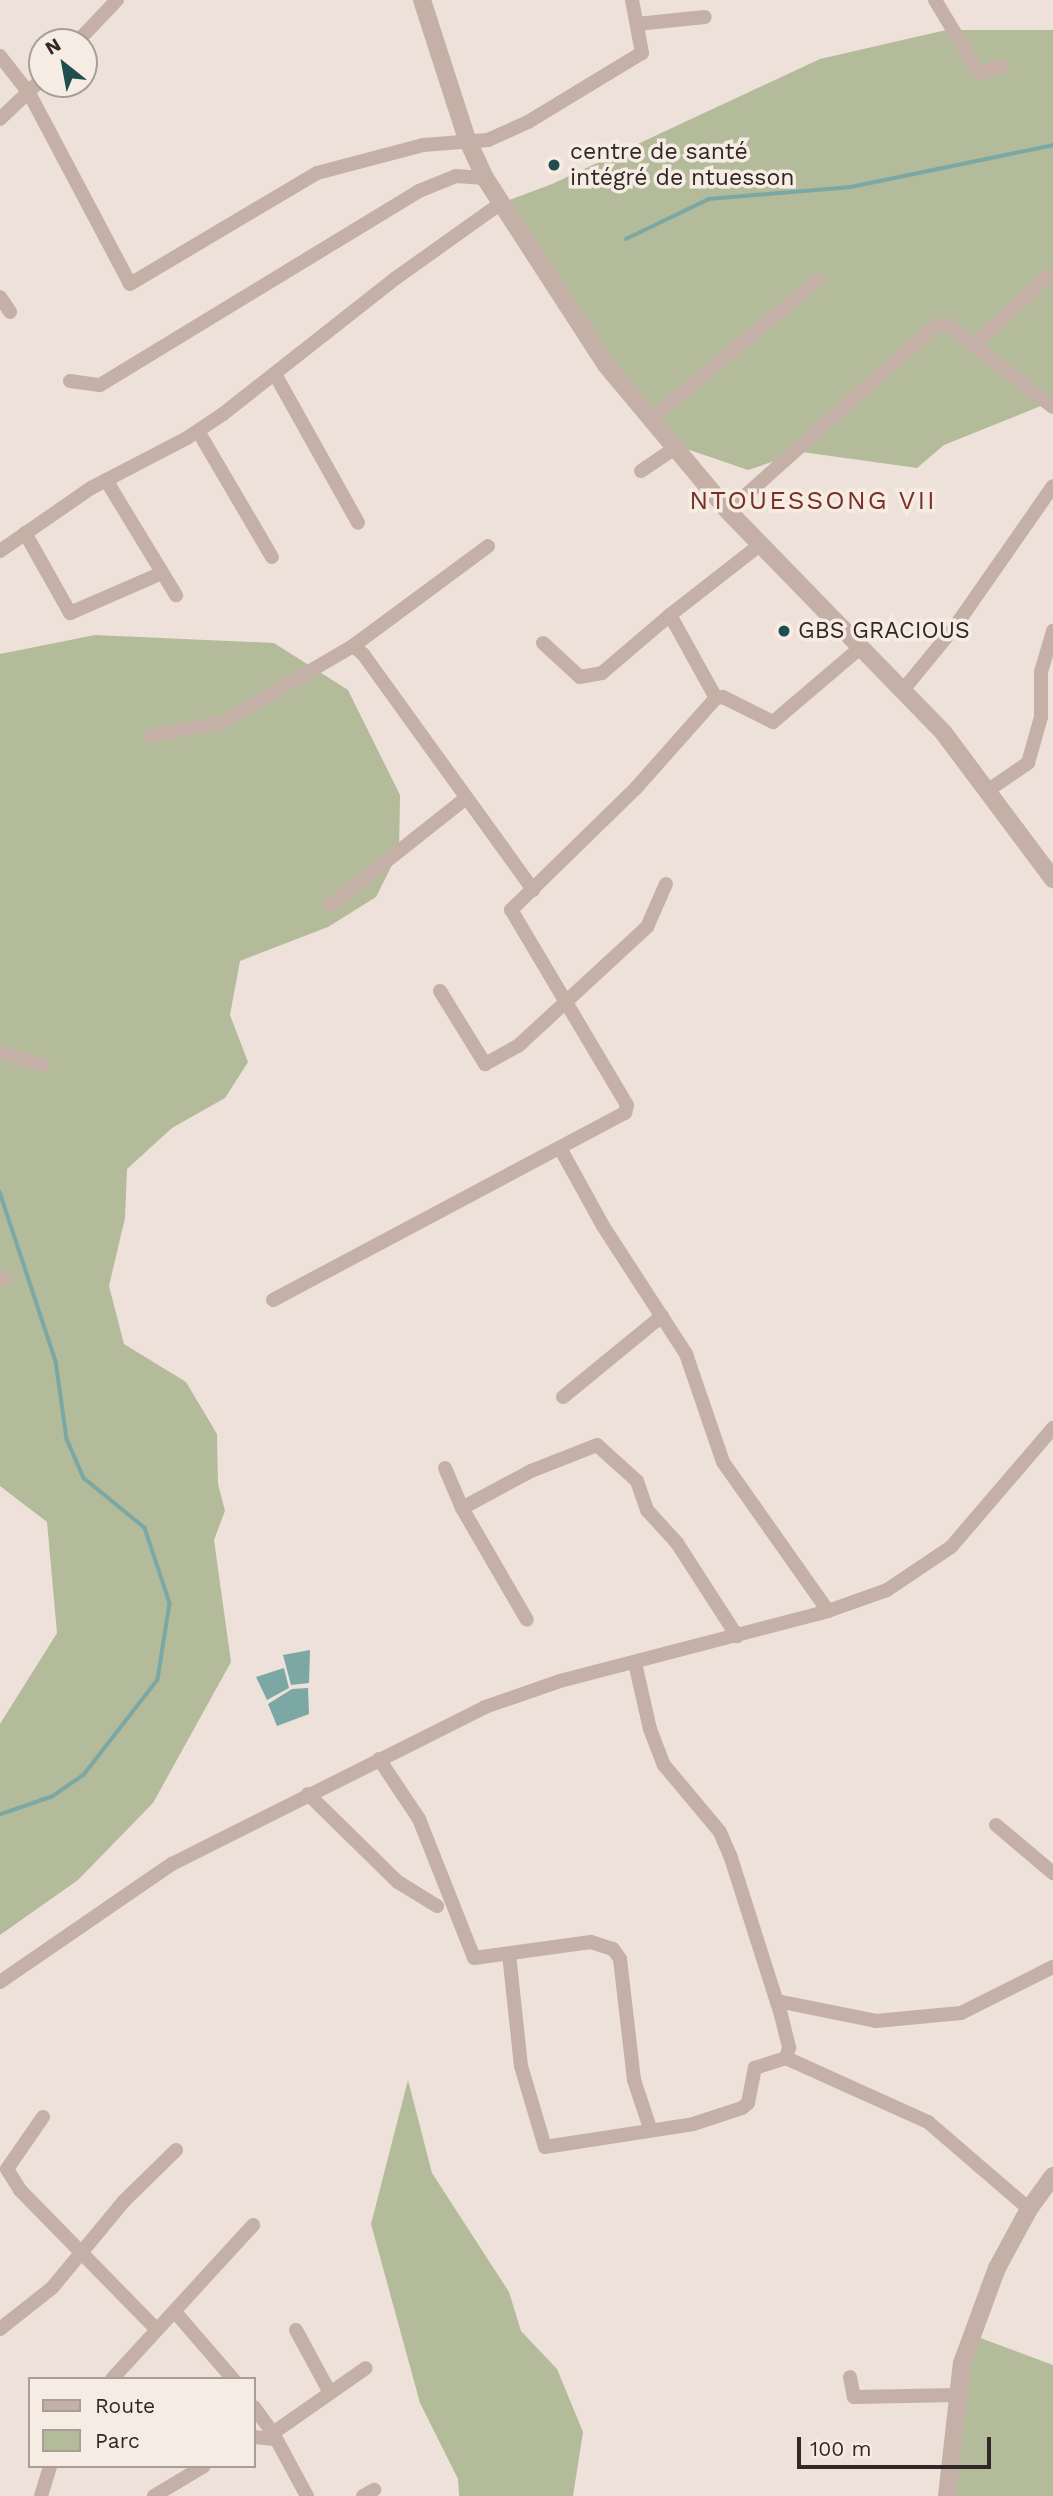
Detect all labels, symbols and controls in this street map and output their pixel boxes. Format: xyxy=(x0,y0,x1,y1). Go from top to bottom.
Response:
north arrow xyxy=(28,28,98,98)
text: N xyxy=(41,33,65,60)
place label: centre de santé intégré de ntuesson xyxy=(570,138,794,192)
marker: centre de santé intégré de ntuesson xyxy=(544,155,564,175)
district label: NTOUESSONG VII xyxy=(691,485,935,517)
place label: GBS GRACIOUS xyxy=(798,617,970,645)
marker: GBS GRACIOUS xyxy=(776,623,792,639)
legend xyxy=(28,2377,256,2468)
text: Route xyxy=(95,2393,155,2418)
scale bar xyxy=(801,2422,995,2466)
text: Parc xyxy=(95,2428,140,2453)
text: 100 m xyxy=(810,2436,872,2461)

